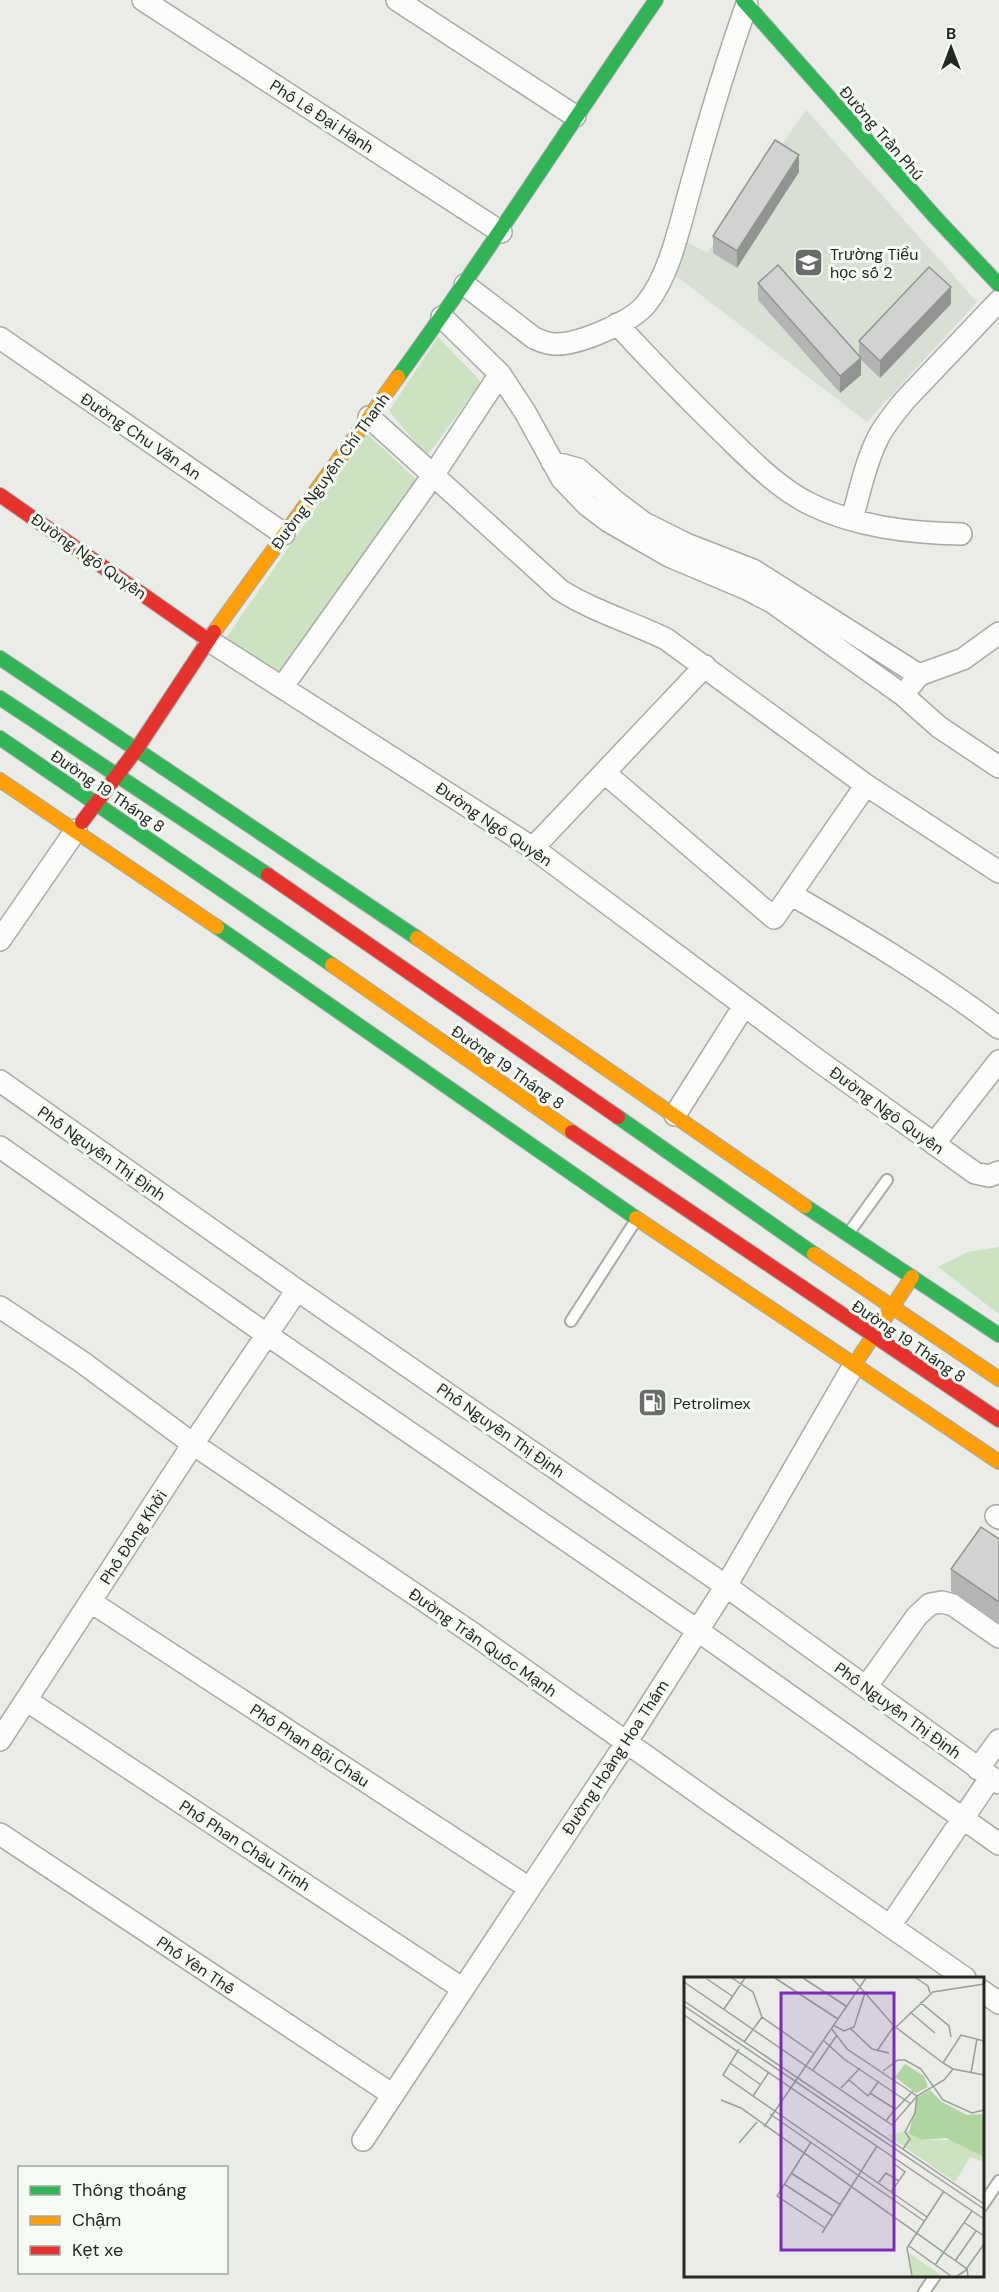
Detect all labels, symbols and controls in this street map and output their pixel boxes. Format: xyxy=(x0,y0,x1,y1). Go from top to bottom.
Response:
north arrow xyxy=(921,18,981,78)
text: B xyxy=(946,23,956,44)
street label: Phố Lê Đại Hành xyxy=(266,75,378,158)
street label: Đường Trần Phú xyxy=(835,82,928,185)
place label: Trường Tiểu học số 2 xyxy=(830,244,918,283)
school or university icon: Trường Tiểu học số 2 xyxy=(793,247,825,279)
street label: Đường Chu Văn An xyxy=(76,388,205,484)
street label: Đường Nguyễn Chí Thanh xyxy=(267,389,394,554)
street label: Đường Ngô Quyền xyxy=(27,509,151,604)
street label: Đường 19 Tháng 8 xyxy=(47,745,169,837)
street label: Đường Ngô Quyền xyxy=(431,778,556,871)
street label: Đường 19 Tháng 8 xyxy=(447,1021,568,1114)
street label: Đường Ngô Quyền xyxy=(825,1062,948,1159)
street label: Phố Nguyễn Thị Định xyxy=(34,1101,170,1205)
street label: Đường 19 Tháng 8 xyxy=(848,1295,970,1387)
street label: Phố Nguyễn Thị Định xyxy=(433,1378,569,1482)
fuel station icon: Petrolimex xyxy=(636,1387,668,1419)
place label: Petrolimex xyxy=(673,1393,750,1414)
street label: Phố Đồng Khởi xyxy=(95,1486,172,1588)
street label: Đường Trần Quốc Mạnh xyxy=(405,1583,561,1702)
street label: Phố Nguyễn Thị Định xyxy=(830,1657,965,1763)
street label: Đường Hoàng Hoa Thám xyxy=(557,1676,673,1839)
street label: Phố Phan Bội Châu xyxy=(246,1699,373,1792)
street label: Phố Phan Châu Trinh xyxy=(175,1795,314,1896)
street label: Phố Yên Thế xyxy=(153,1932,239,1999)
inset map xyxy=(684,1977,984,2277)
legend xyxy=(18,2166,228,2274)
text: Thông thoáng xyxy=(72,2178,187,2202)
text: Chậm xyxy=(72,2208,121,2232)
text: Kẹt xe xyxy=(72,2238,123,2262)

